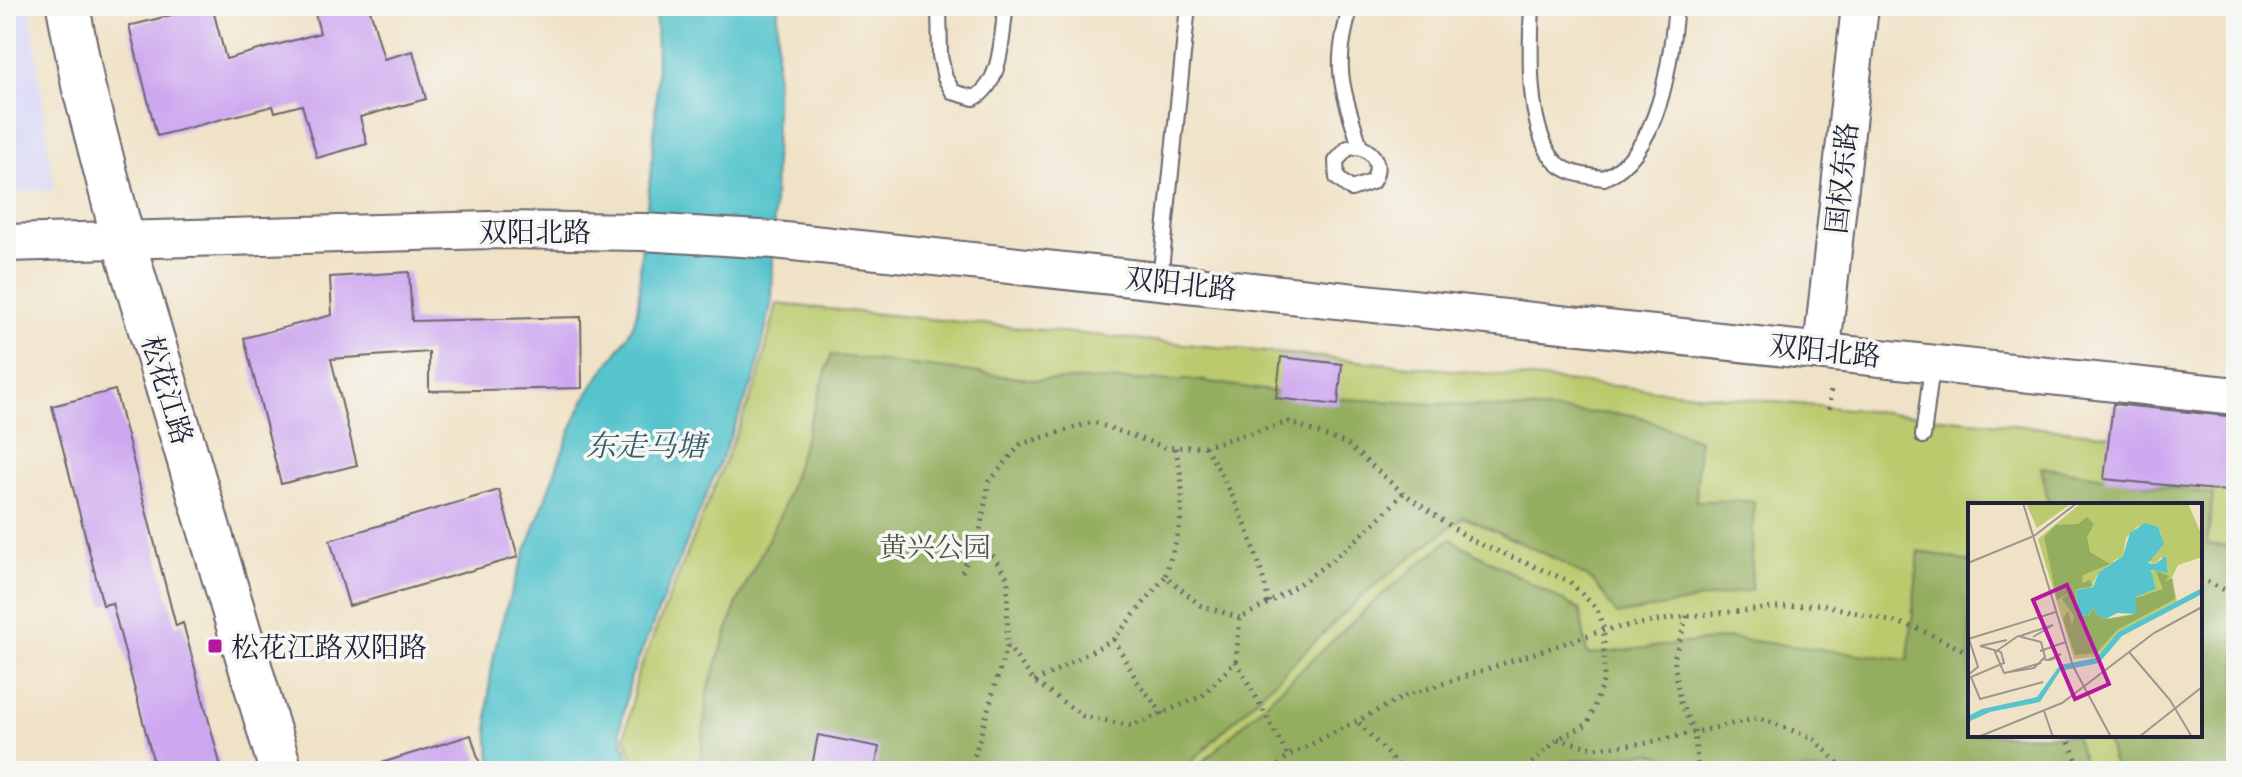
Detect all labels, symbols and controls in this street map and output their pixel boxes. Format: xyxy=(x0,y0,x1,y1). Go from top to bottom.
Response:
street label: 国权东路 xyxy=(1815,120,1867,236)
street label: 双阳北路 xyxy=(479,211,591,252)
street label: 双阳北路 xyxy=(1123,257,1239,309)
street label: 双阳北路 xyxy=(1767,324,1883,376)
street label: 松花江路 xyxy=(132,330,204,450)
water label: 东走马塘 xyxy=(586,423,710,467)
inset map xyxy=(1968,503,2202,737)
park label: 黄兴公园 xyxy=(879,526,991,567)
place label: 松花江路双阳路 xyxy=(231,626,427,667)
marker: 松花江路双阳路 xyxy=(206,637,224,655)

